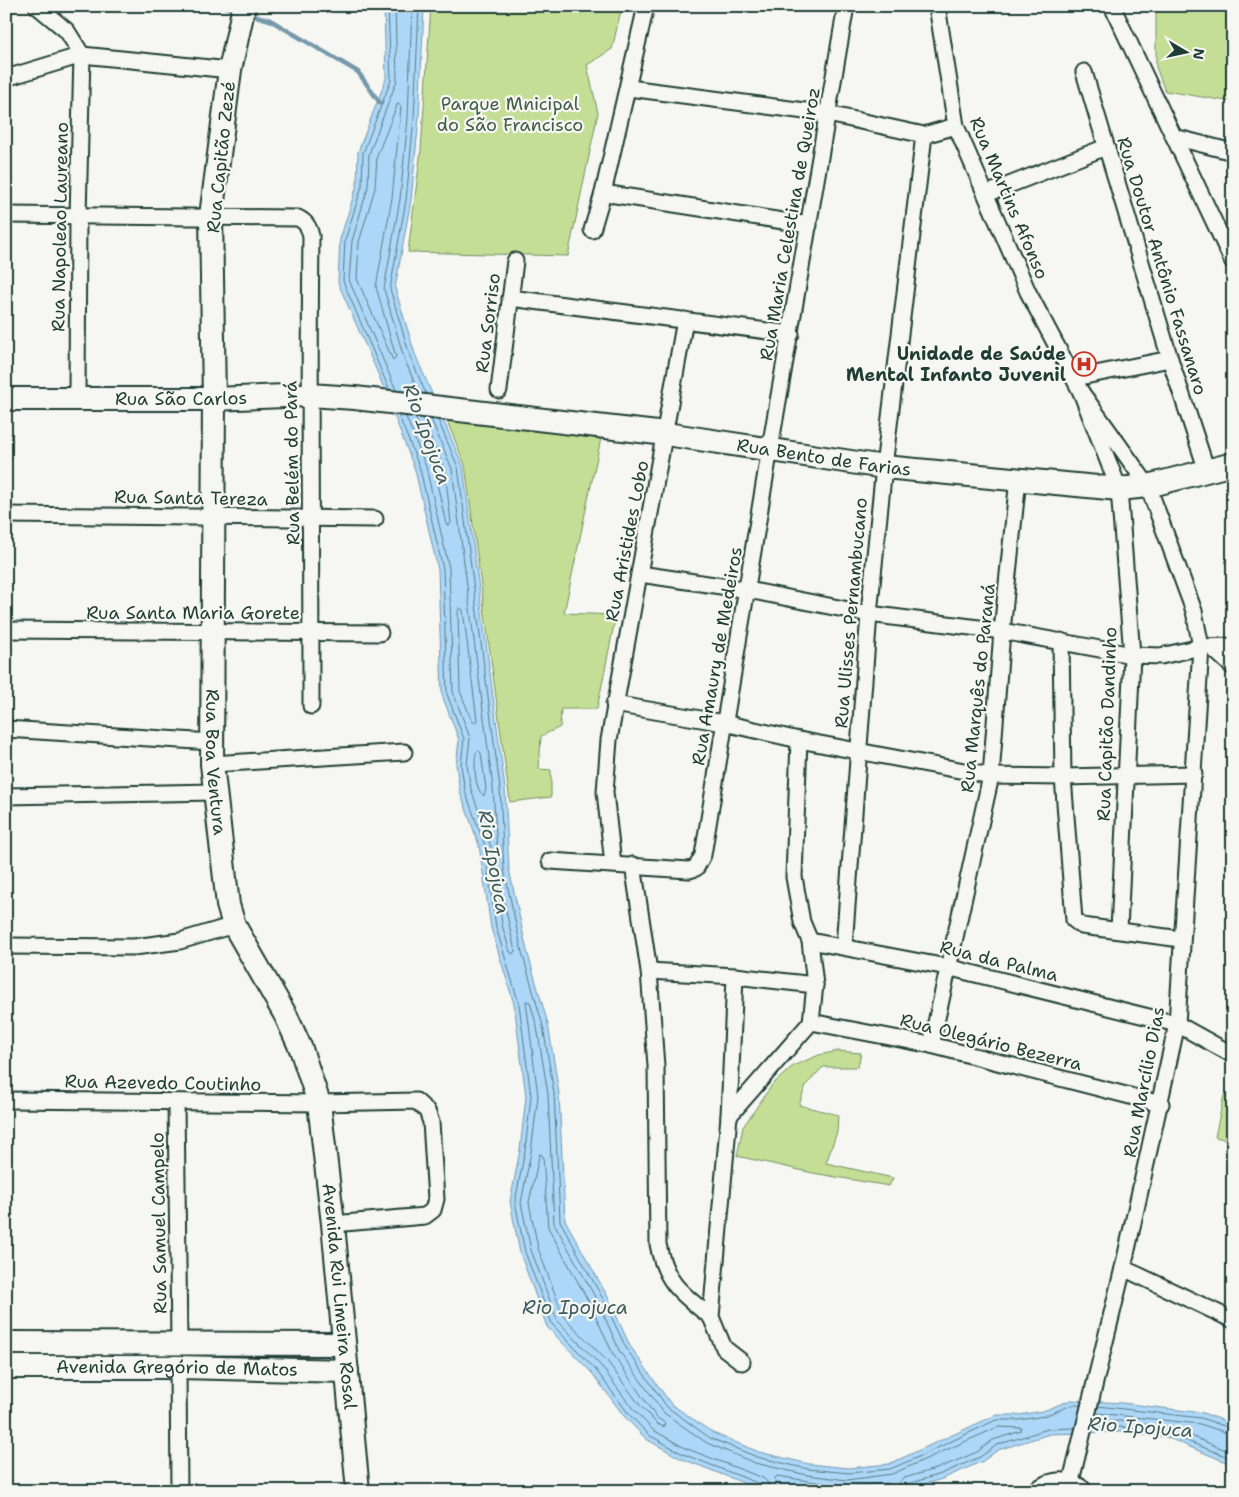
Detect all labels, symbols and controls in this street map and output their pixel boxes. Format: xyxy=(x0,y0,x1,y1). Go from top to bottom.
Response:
north arrow xyxy=(1162,28,1212,78)
text: N xyxy=(1189,47,1209,61)
street label: Rua Capitão Zezé xyxy=(201,80,241,234)
street label: Rua Maria Celestina de Queiroz xyxy=(754,85,826,363)
park label: Parque Mnicipal do São Francisco xyxy=(437,92,583,137)
street label: Rua Martins Afonso xyxy=(964,113,1054,283)
street label: Rua Napoleao Laureano xyxy=(46,122,74,332)
street label: Rua Doutor Antônio Fassanaro xyxy=(1111,134,1213,398)
street label: Rua Sorriso xyxy=(470,272,506,374)
place label: Unidade de Saúde Mental Infanto Juvenil xyxy=(846,342,1066,387)
hospital icon: Unidade de Saúde Mental Infanto Juvenil xyxy=(1071,351,1097,377)
water label: Rio Ipojuca xyxy=(397,380,457,488)
street label: Rua Belém do Pará xyxy=(279,381,305,545)
street label: Rua São Carlos xyxy=(115,386,248,411)
street label: Rua Bento de Farias xyxy=(735,433,912,481)
street label: Rua Aristides Lobo xyxy=(600,458,654,624)
street label: Rua Santa Tereza xyxy=(114,485,268,511)
street label: Rua Ulisses Pernambucano xyxy=(829,497,873,729)
street label: Rua Amaury de Medeiros xyxy=(686,545,748,767)
street label: Rua Marquês do Paraná xyxy=(955,582,1001,794)
street label: Rua Santa Maria Gorete xyxy=(86,601,300,625)
street label: Rua Capitão Dandinho xyxy=(1092,626,1122,822)
street label: Rua Boa Ventura xyxy=(200,689,232,836)
water label: Rio Ipojuca xyxy=(473,808,515,916)
street label: Rua da Palma xyxy=(937,935,1061,987)
street label: Rua Marcílio Dias xyxy=(1118,1005,1170,1159)
street label: Rua Olegário Bezerra xyxy=(898,1008,1084,1076)
street label: Rua Azevedo Coutinho xyxy=(64,1069,262,1097)
street label: Rua Samuel Campelo xyxy=(145,1132,173,1314)
street label: Avenida Rui Limeira Rosal xyxy=(316,1182,362,1411)
water label: Rio Ipojuca xyxy=(522,1295,628,1320)
street label: Avenida Gregório de Matos xyxy=(56,1355,298,1382)
water label: Rio Ipojuca xyxy=(1086,1411,1194,1443)

